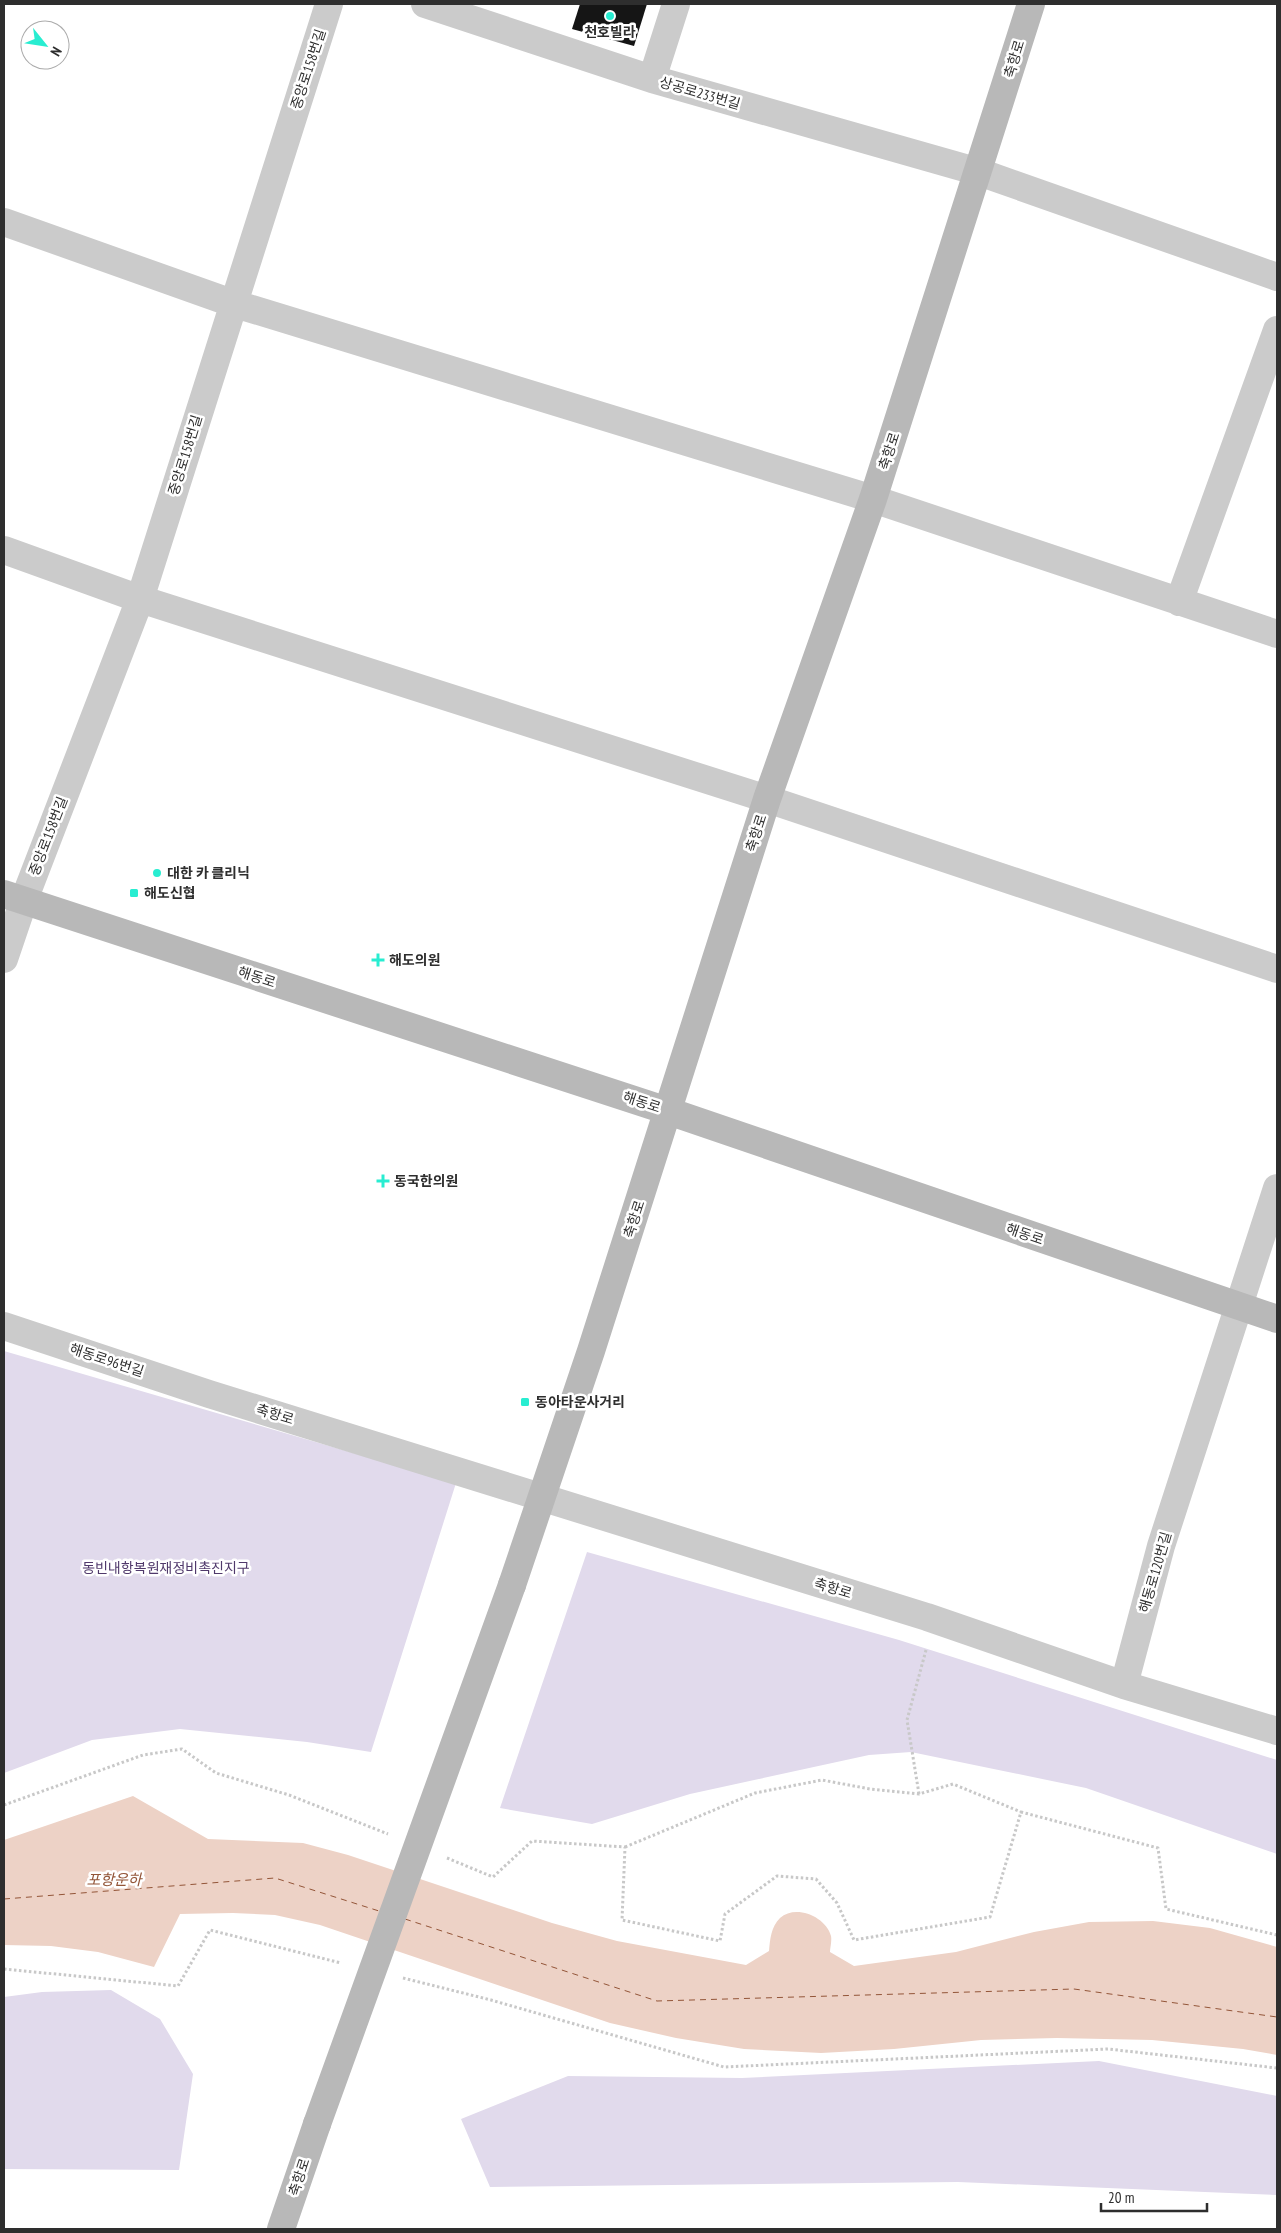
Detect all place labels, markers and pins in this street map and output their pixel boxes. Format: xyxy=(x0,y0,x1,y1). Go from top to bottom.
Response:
marker: 천호빌라 xyxy=(604,10,616,22)
place label: 천호빌라 xyxy=(584,23,636,41)
place label: 대한 카 클리닉 xyxy=(167,864,250,882)
marker: 대한 카 클리닉 xyxy=(151,867,163,879)
place label: 해도신협 xyxy=(144,884,196,902)
marker: 해도신협 xyxy=(128,887,140,899)
place label: 해도의원 xyxy=(389,951,441,969)
marker: 해도의원 xyxy=(371,953,385,967)
place label: 동국한의원 xyxy=(394,1172,458,1190)
marker: 동국한의원 xyxy=(376,1174,390,1188)
place label: 동아타운사거리 xyxy=(535,1393,625,1411)
marker: 동아타운사거리 xyxy=(519,1396,531,1408)

